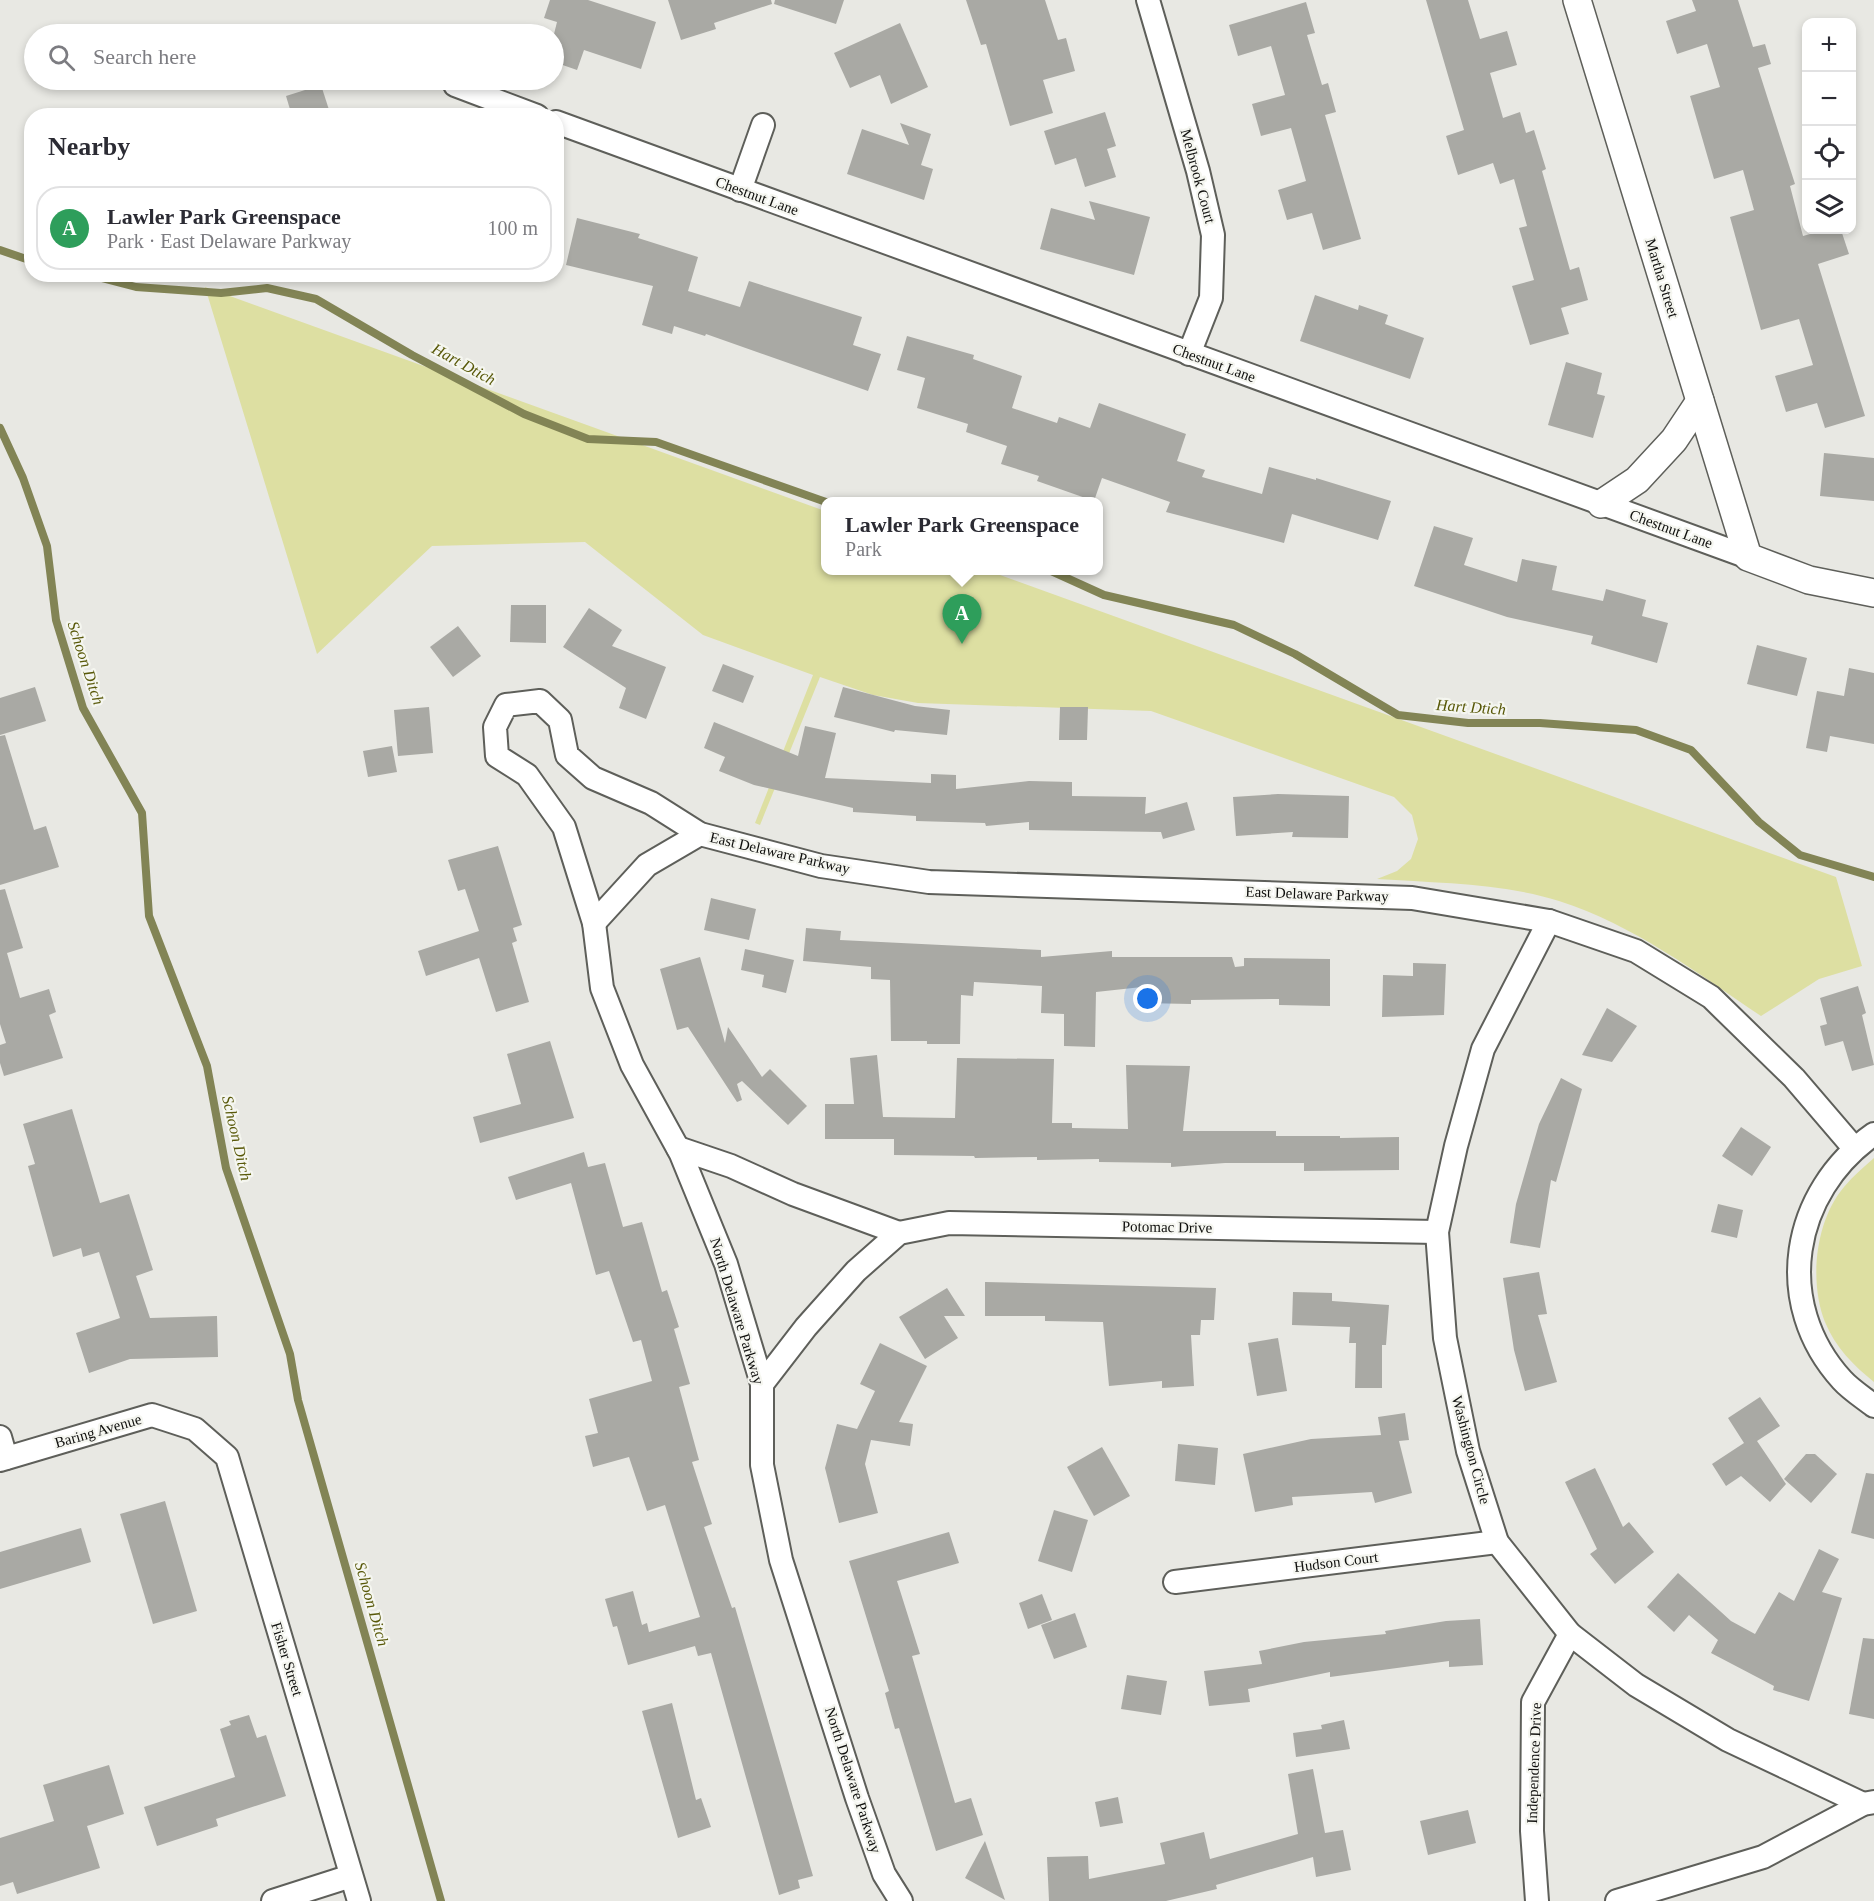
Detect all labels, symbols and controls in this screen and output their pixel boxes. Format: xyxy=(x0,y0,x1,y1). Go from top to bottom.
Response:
map controls xyxy=(1802,18,1856,234)
button: + xyxy=(1802,18,1856,72)
search box xyxy=(24,24,564,90)
icon: search xyxy=(45,41,78,74)
text: Search here xyxy=(93,44,196,69)
button: − xyxy=(1802,72,1856,126)
button: locate xyxy=(1802,126,1856,180)
street label: Melbrook Court xyxy=(1178,127,1219,226)
text: Nearby xyxy=(48,132,130,161)
street label: Chestnut Lane xyxy=(713,174,801,219)
button: layers xyxy=(1802,180,1856,234)
text: Lawler Park Greenspace xyxy=(107,204,341,229)
text: A xyxy=(62,217,77,239)
text: 100 m xyxy=(487,217,538,239)
text: Park · East Delaware Parkway xyxy=(107,230,351,252)
street label: Martha Street xyxy=(1642,236,1682,320)
water label: Hart Dtich xyxy=(428,339,499,388)
street label: Chestnut Lane xyxy=(1170,341,1258,386)
popup xyxy=(821,497,1103,575)
street label: Chestnut Lane xyxy=(1627,507,1715,552)
text: Lawler Park Greenspace xyxy=(845,512,1079,537)
text: Park xyxy=(845,538,882,560)
pin: A xyxy=(942,594,982,644)
water label: Schoon Ditch xyxy=(65,619,107,707)
water label: Hart Dtich xyxy=(1435,696,1506,718)
street label: East Delaware Parkway xyxy=(708,829,852,877)
street label: East Delaware Parkway xyxy=(1245,884,1389,905)
your location xyxy=(1133,984,1162,1013)
water label: Schoon Ditch xyxy=(219,1094,255,1182)
street label: Potomac Drive xyxy=(1122,1218,1213,1236)
street label: North Delaware Parkway xyxy=(707,1236,767,1387)
street label: Washington Circle xyxy=(1449,1394,1493,1506)
street label: Baring Avenue xyxy=(53,1411,143,1451)
street label: Hudson Court xyxy=(1293,1549,1380,1575)
water label: Schoon Ditch xyxy=(352,1560,392,1648)
street label: Fisher Street xyxy=(268,1620,306,1699)
street label: Independence Drive xyxy=(1524,1702,1544,1824)
street label: North Delaware Parkway xyxy=(822,1705,884,1855)

